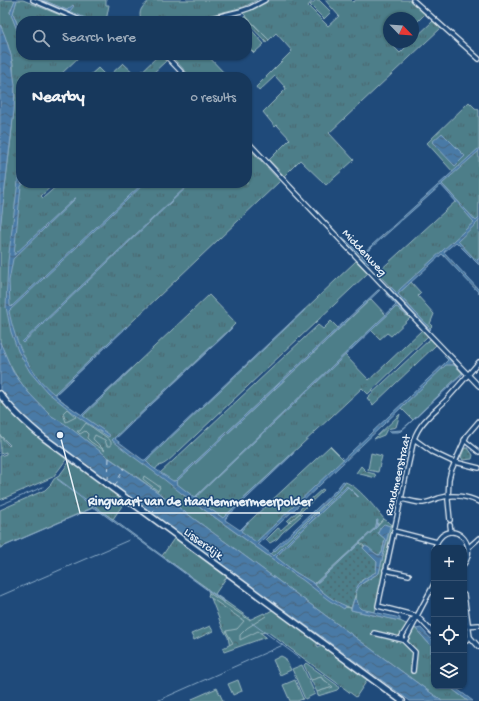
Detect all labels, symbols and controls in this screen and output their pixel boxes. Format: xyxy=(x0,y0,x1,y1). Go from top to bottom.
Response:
north arrow xyxy=(383,12,419,48)
search box xyxy=(16,16,252,60)
icon: search xyxy=(30,27,52,49)
text: Search here xyxy=(62,29,136,47)
text: Nearby xyxy=(32,88,85,108)
text: 0 results xyxy=(190,91,236,106)
street label: Middenweg xyxy=(338,227,389,280)
street label: Randmeerstraat xyxy=(383,433,415,517)
callout: Ringvaart van de Haarlemmermeerpolder xyxy=(80,488,320,513)
text: Ringvaart van de Haarlemmermeerpolder xyxy=(87,495,313,511)
street label: Lisserdijk xyxy=(181,526,226,564)
map controls xyxy=(431,545,467,689)
button: + xyxy=(431,545,467,581)
button: − xyxy=(431,581,467,617)
button: locate xyxy=(431,617,467,653)
button: layers xyxy=(431,653,467,689)

